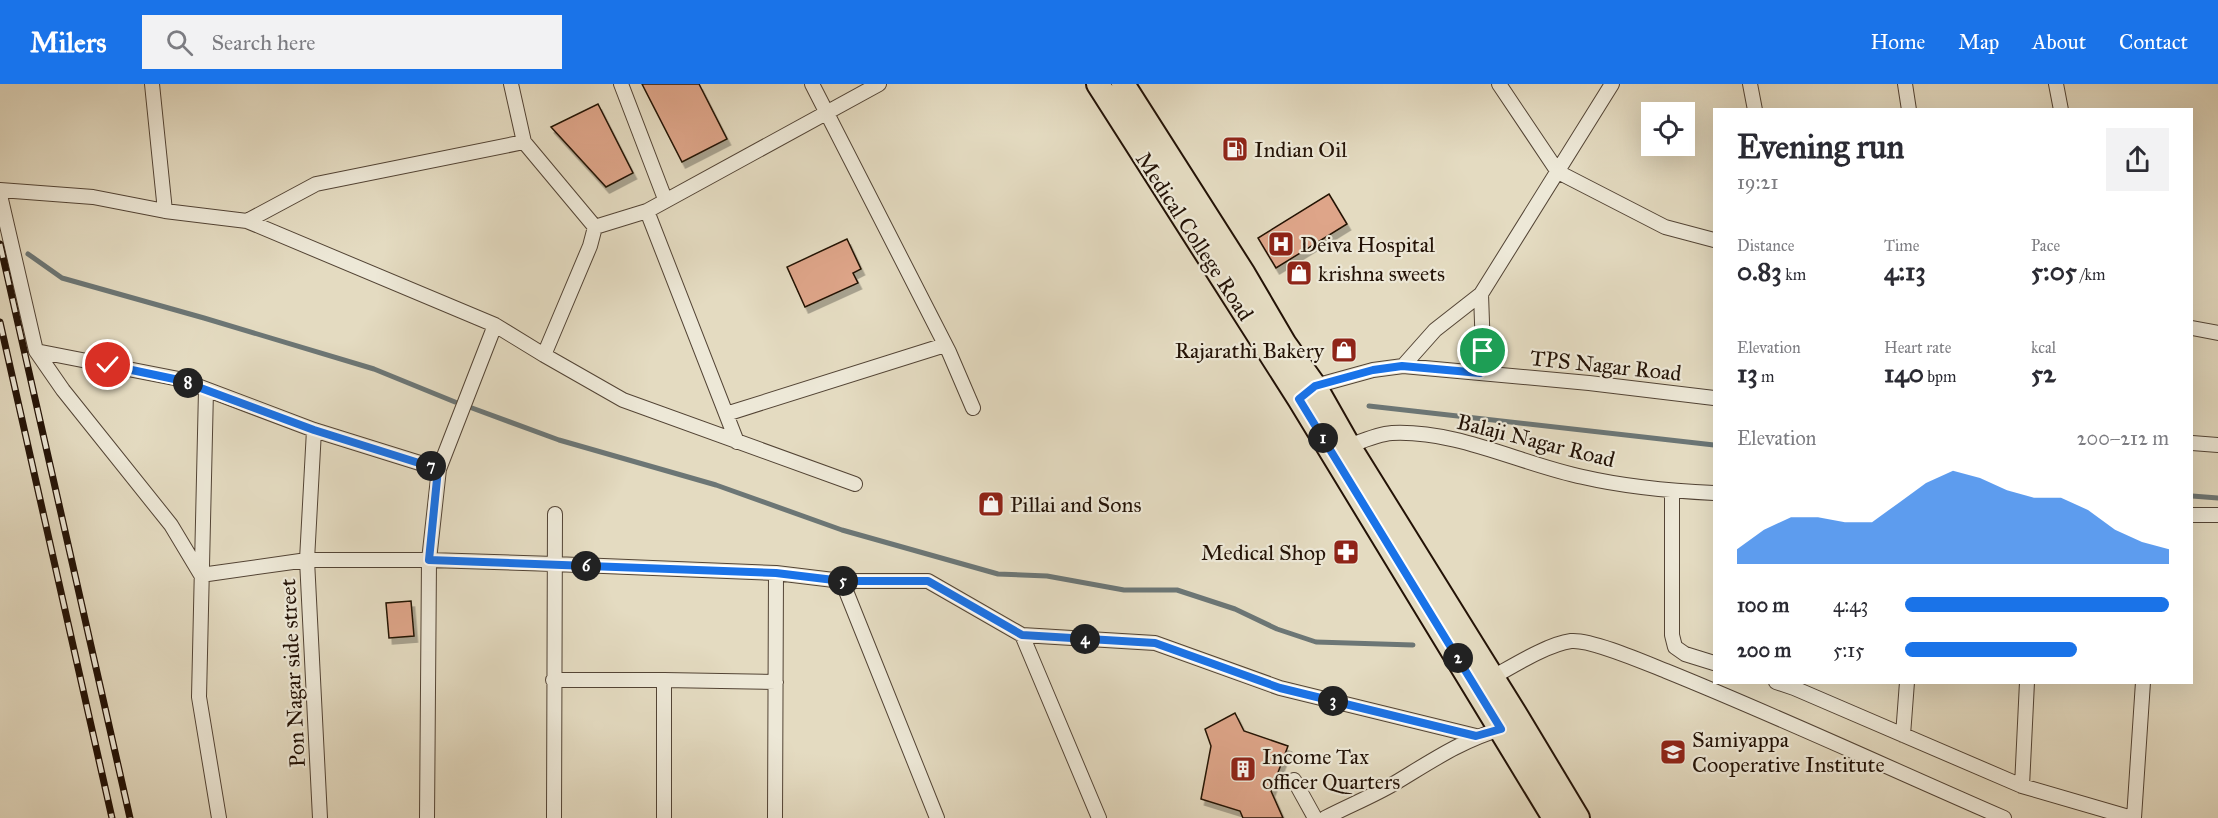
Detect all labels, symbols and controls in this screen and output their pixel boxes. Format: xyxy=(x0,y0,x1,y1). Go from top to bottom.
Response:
search box xyxy=(142,15,562,69)
text: Milers xyxy=(30,25,106,60)
icon: search xyxy=(163,26,196,59)
text: Search here xyxy=(211,29,316,56)
text: Home xyxy=(1870,29,1925,55)
text: Map xyxy=(1958,29,1999,55)
text: About xyxy=(2032,29,2086,55)
text: Contact xyxy=(2119,29,2188,55)
map controls xyxy=(1641,102,1695,156)
button: locate xyxy=(1641,102,1695,156)
text: Evening run xyxy=(1737,127,1904,167)
button: share xyxy=(2106,128,2169,191)
fuel station icon: Indian Oil xyxy=(1220,134,1250,164)
place label: Indian Oil xyxy=(1254,136,1347,163)
street label: Medical College Road xyxy=(1130,147,1259,326)
text: 19:21 xyxy=(1737,170,1778,194)
hospital icon: Deiva Hospital xyxy=(1266,229,1296,259)
place label: Deiva Hospital xyxy=(1300,231,1435,258)
text: Distance xyxy=(1737,236,1794,255)
text: Time xyxy=(1884,236,1919,255)
text: Pace xyxy=(2031,236,2060,255)
text: 0.83 xyxy=(1737,255,1782,287)
text: 4:13 xyxy=(1884,255,1926,287)
text: 5:05 xyxy=(2031,255,2077,287)
shop icon: krishna sweets xyxy=(1284,258,1314,288)
place label: krishna sweets xyxy=(1318,260,1445,287)
text: km xyxy=(1782,265,1806,284)
text: /km xyxy=(2077,265,2105,284)
pin xyxy=(1457,325,1508,376)
icon: arrive xyxy=(1466,334,1499,367)
shop icon: Rajarathi Bakery xyxy=(1329,335,1359,365)
place label: Rajarathi Bakery xyxy=(1175,337,1325,364)
text: Elevation xyxy=(1737,338,1801,357)
text: Heart rate xyxy=(1884,338,1951,357)
text: kcal xyxy=(2031,338,2056,357)
pin xyxy=(82,339,133,390)
street label: TPS Nagar Road xyxy=(1529,344,1683,387)
icon: check xyxy=(91,348,124,381)
text: 13 xyxy=(1737,357,1758,389)
text: 140 xyxy=(1884,357,1924,389)
text: 52 xyxy=(2031,357,2056,389)
text: m xyxy=(1758,367,1775,386)
text: bpm xyxy=(1924,367,1957,386)
pin: 8 xyxy=(173,368,203,398)
text: 8 xyxy=(184,373,192,392)
street label: Balaji Nagar Road xyxy=(1454,408,1618,473)
pin: 1 xyxy=(1308,423,1338,453)
text: Elevation xyxy=(1737,426,1816,450)
text: 200–212 m xyxy=(2077,426,2169,450)
text: 1 xyxy=(1320,428,1326,447)
pin: 7 xyxy=(416,451,446,481)
text: 7 xyxy=(427,456,435,475)
shop icon: Pillai and Sons xyxy=(976,489,1006,519)
place label: Pillai and Sons xyxy=(1010,491,1141,518)
pharmacy icon: Medical Shop xyxy=(1331,537,1361,567)
place label: Medical Shop xyxy=(1201,539,1326,566)
pin: 6 xyxy=(571,551,601,581)
text: 6 xyxy=(582,556,590,575)
pin: 5 xyxy=(828,566,858,596)
text: 5 xyxy=(839,571,847,590)
street label: Pon Nagar side street xyxy=(274,578,311,768)
text: 100 m xyxy=(1737,593,1789,617)
text: 4:43 xyxy=(1833,593,1868,617)
pin: 4 xyxy=(1070,624,1100,654)
text: 4 xyxy=(1081,629,1089,648)
text: 200 m xyxy=(1737,638,1791,662)
text: 5:15 xyxy=(1833,638,1864,662)
pin: 2 xyxy=(1443,643,1473,673)
text: 2 xyxy=(1454,648,1462,667)
pin: 3 xyxy=(1318,686,1348,716)
text: 3 xyxy=(1330,691,1336,710)
place label: Samiyappa Cooperative Institute xyxy=(1692,726,1885,778)
school or university icon: Samiyappa Cooperative Institute xyxy=(1658,737,1688,767)
place label: Income Tax officer Quarters xyxy=(1262,743,1400,795)
building icon: Income Tax officer Quarters xyxy=(1228,754,1258,784)

